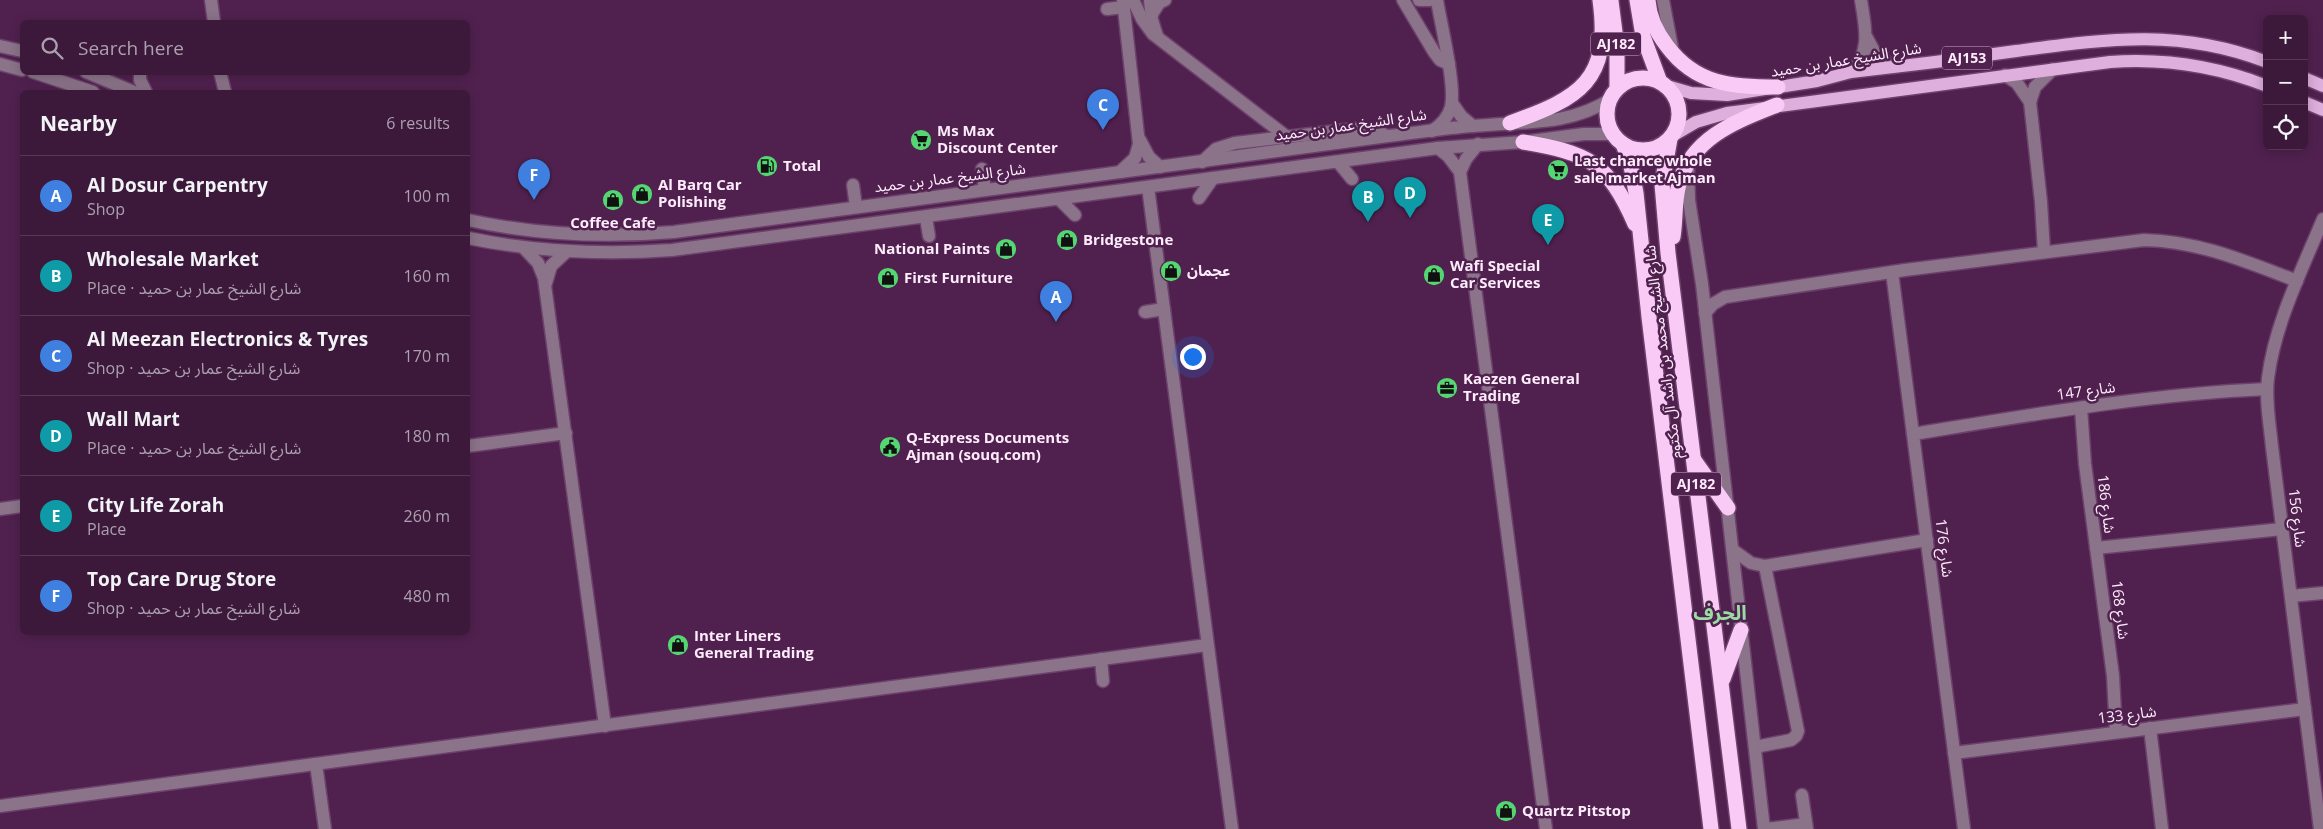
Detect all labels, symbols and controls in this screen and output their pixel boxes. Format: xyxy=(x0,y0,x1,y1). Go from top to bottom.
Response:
map controls xyxy=(2263,15,2308,150)
button: + xyxy=(2263,15,2308,60)
search box xyxy=(20,20,470,75)
road number: AJ182 xyxy=(1591,33,1641,56)
icon: search xyxy=(38,34,66,62)
text: Search here xyxy=(78,35,184,61)
street label: شارع الشيخ عمار بن حميد xyxy=(1769,37,1923,84)
road number: AJ153 xyxy=(1942,46,1992,70)
button: − xyxy=(2263,60,2308,105)
pin: C xyxy=(1087,89,1119,130)
street label: شارع الشيخ عمار بن حميد xyxy=(1274,103,1428,147)
button: locate xyxy=(2263,105,2308,150)
text: Nearby xyxy=(40,109,117,137)
text: 6 results xyxy=(386,112,450,134)
place label: Ms Max Discount Center xyxy=(937,120,1058,157)
supermarket icon: Ms Max Discount Center xyxy=(909,128,933,152)
place label: Last chance whole sale market Ajman xyxy=(1574,150,1716,187)
fuel station icon: Total xyxy=(755,154,779,178)
place label: Total xyxy=(783,155,821,175)
street label: شارع الشيخ عمار بن حميد xyxy=(873,158,1027,199)
supermarket icon: Last chance whole sale market Ajman xyxy=(1546,158,1570,182)
pin: F xyxy=(518,159,550,200)
text: Al Dosur Carpentry xyxy=(87,172,268,198)
place label: Al Barq Car Polishing xyxy=(658,174,742,211)
pin: D xyxy=(1394,177,1426,218)
pin: B xyxy=(1352,181,1384,222)
shop icon: Al Barq Car Polishing xyxy=(630,182,654,206)
text: A xyxy=(50,185,62,207)
text: 100 m xyxy=(404,185,450,207)
shop icon: Coffee Cafe xyxy=(601,188,625,212)
text: Shop xyxy=(87,198,125,220)
pin: E xyxy=(1532,204,1564,245)
place label: Coffee Cafe xyxy=(570,212,656,232)
shop icon: Bridgestone xyxy=(1055,228,1079,252)
place label: Bridgestone xyxy=(1083,229,1173,249)
shop icon: National Paints xyxy=(994,237,1018,261)
place label: National Paints xyxy=(874,238,990,258)
street label: شارع الشيخ محمد بن راشد آل مكتوم xyxy=(1639,244,1688,460)
text: Wholesale Market xyxy=(87,246,259,272)
place label: Wafi Special Car Services xyxy=(1450,255,1540,292)
shop icon: عجمان xyxy=(1159,259,1183,283)
place label: عجمان xyxy=(1187,260,1230,280)
shop icon: Wafi Special Car Services xyxy=(1422,263,1446,287)
text: B xyxy=(51,265,61,287)
text: 160 m xyxy=(404,265,450,287)
shop icon: First Furniture xyxy=(876,266,900,290)
place label: First Furniture xyxy=(904,267,1013,287)
text: Place · شارع الشيخ عمار بن حميد xyxy=(87,277,301,299)
pin: A xyxy=(1040,281,1072,322)
text: Al Meezan Electronics & Tyres xyxy=(87,326,368,352)
your location xyxy=(1180,344,1206,370)
text: C xyxy=(51,345,61,367)
text: 170 m xyxy=(404,345,450,367)
text: Shop · شارع الشيخ عمار بن حميد xyxy=(87,357,300,379)
place label: Kaezen General Trading xyxy=(1463,368,1580,405)
office icon: Kaezen General Trading xyxy=(1435,376,1459,400)
street label: شارع 147 xyxy=(2055,376,2117,407)
text: Wall Mart xyxy=(87,406,180,432)
text: D xyxy=(50,425,62,447)
text: 180 m xyxy=(404,425,450,447)
place label: Q-Express Documents Ajman (souq.com) xyxy=(906,427,1069,464)
public building icon: Q-Express Documents Ajman (souq.com) xyxy=(878,435,902,459)
text: Place · شارع الشيخ عمار بن حميد xyxy=(87,437,301,459)
road number: AJ182 xyxy=(1671,472,1721,496)
street label: شارع 186 xyxy=(2091,473,2121,535)
street label: شارع 156 xyxy=(2282,487,2312,549)
text: City Life Zorah xyxy=(87,492,224,518)
text: E xyxy=(52,505,60,527)
text: 260 m xyxy=(404,505,450,527)
street label: شارع 176 xyxy=(1929,517,1959,579)
text: Place xyxy=(87,518,126,540)
text: Top Care Drug Store xyxy=(87,566,276,592)
street label: شارع 168 xyxy=(2105,579,2135,641)
text: F xyxy=(52,585,60,607)
text: 480 m xyxy=(404,585,450,607)
text: Shop · شارع الشيخ عمار بن حميد xyxy=(87,597,300,619)
district label: الجرف xyxy=(1693,599,1747,626)
place label: Inter Liners General Trading xyxy=(694,625,814,662)
shop icon: Inter Liners General Trading xyxy=(666,633,690,657)
street label: شارع 133 xyxy=(2096,700,2158,730)
shop icon: Quartz Pitstop xyxy=(1494,799,1518,823)
place label: Quartz Pitstop xyxy=(1522,800,1631,820)

